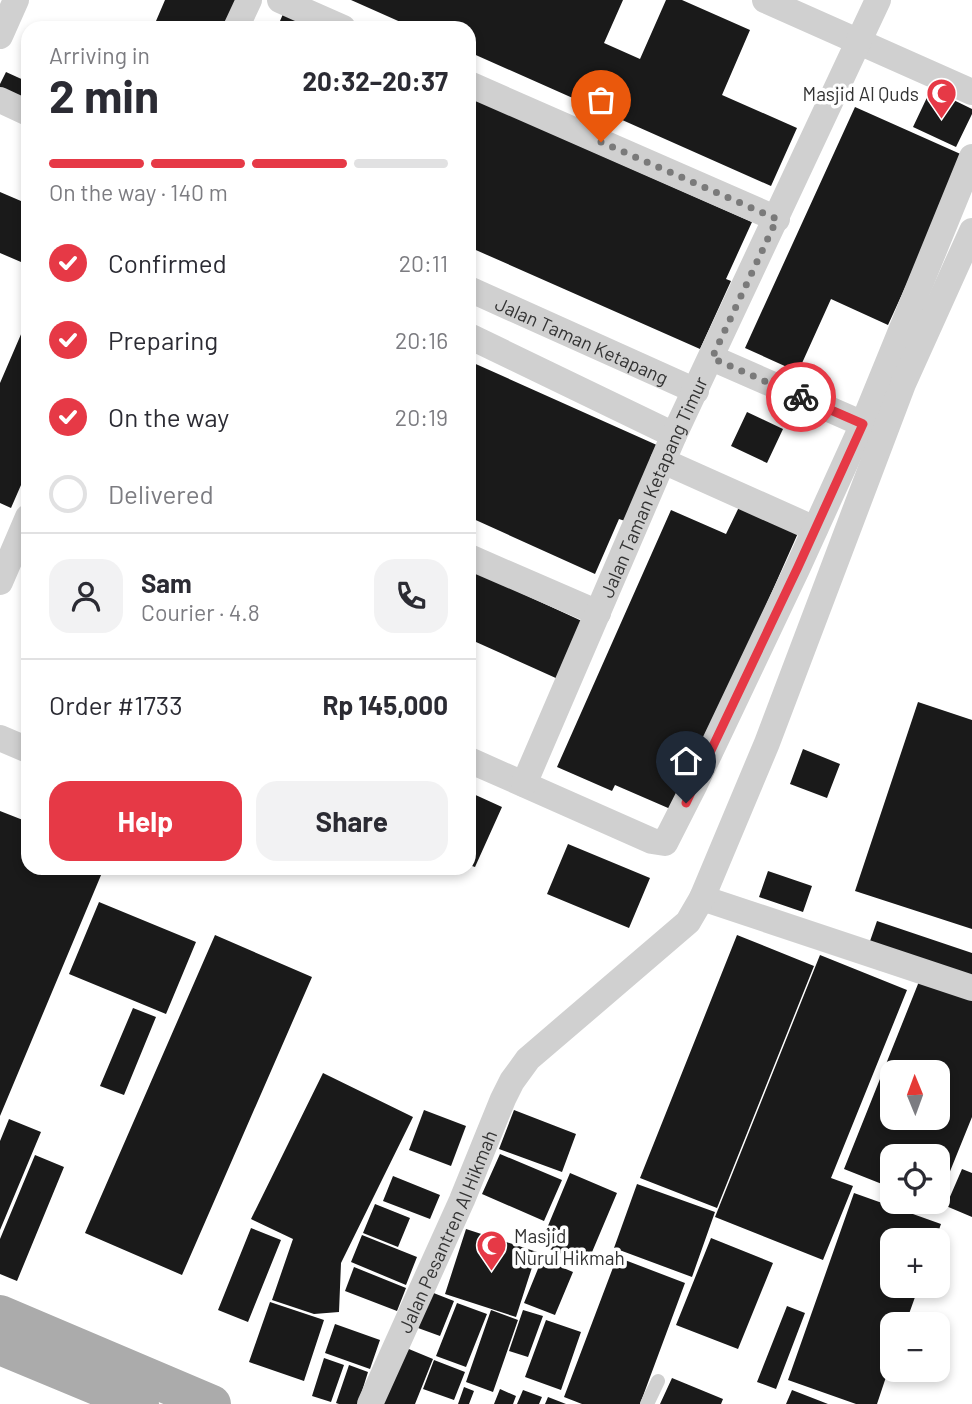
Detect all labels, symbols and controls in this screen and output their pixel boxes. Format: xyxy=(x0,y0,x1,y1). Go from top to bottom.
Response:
text: Arriving in xyxy=(49,41,150,69)
text: 20:32–20:37 xyxy=(302,65,448,96)
text: 2 min xyxy=(49,67,159,122)
pin xyxy=(571,70,631,142)
mosque icon: Masjid Al Quds xyxy=(925,76,959,120)
icon: bag xyxy=(582,81,620,119)
place label: Masjid Al Quds xyxy=(803,82,919,105)
text: On the way · 140 m xyxy=(49,178,228,206)
icon: check xyxy=(49,244,87,282)
text: Confirmed xyxy=(108,247,227,278)
text: 20:11 xyxy=(399,249,448,277)
street label: Jalan Taman Ketapang xyxy=(492,291,672,389)
icon: check xyxy=(49,321,87,359)
text: Preparing xyxy=(108,324,218,355)
text: 20:16 xyxy=(395,326,448,354)
courier xyxy=(766,362,836,432)
street label: Jalan Taman Ketapang Timur xyxy=(594,372,712,601)
icon: bike xyxy=(782,378,820,416)
icon: check xyxy=(49,398,87,436)
text: On the way xyxy=(108,401,229,432)
text: 20:19 xyxy=(395,403,448,431)
text: Delivered xyxy=(108,478,214,509)
button: person xyxy=(49,559,123,633)
button: phone xyxy=(374,559,448,633)
text: Sam xyxy=(141,567,192,598)
text: Courier · 4.8 xyxy=(141,598,260,626)
text: Order #1733 xyxy=(49,689,183,720)
text: Rp 145,000 xyxy=(322,689,448,720)
pin xyxy=(656,731,716,803)
icon: home xyxy=(667,742,705,780)
button: Help xyxy=(49,781,242,861)
button: Share xyxy=(256,781,448,861)
north arrow xyxy=(880,1060,950,1130)
map controls xyxy=(880,1060,950,1382)
street label: Jalan Pesantren Al Hikmah xyxy=(392,1126,501,1336)
button: locate xyxy=(880,1144,950,1214)
place label: Masjid Nurul Hikmah xyxy=(514,1224,625,1269)
button: + xyxy=(880,1228,950,1298)
mosque icon: Masjid Nurul Hikmah xyxy=(474,1229,508,1273)
button: − xyxy=(880,1312,950,1382)

